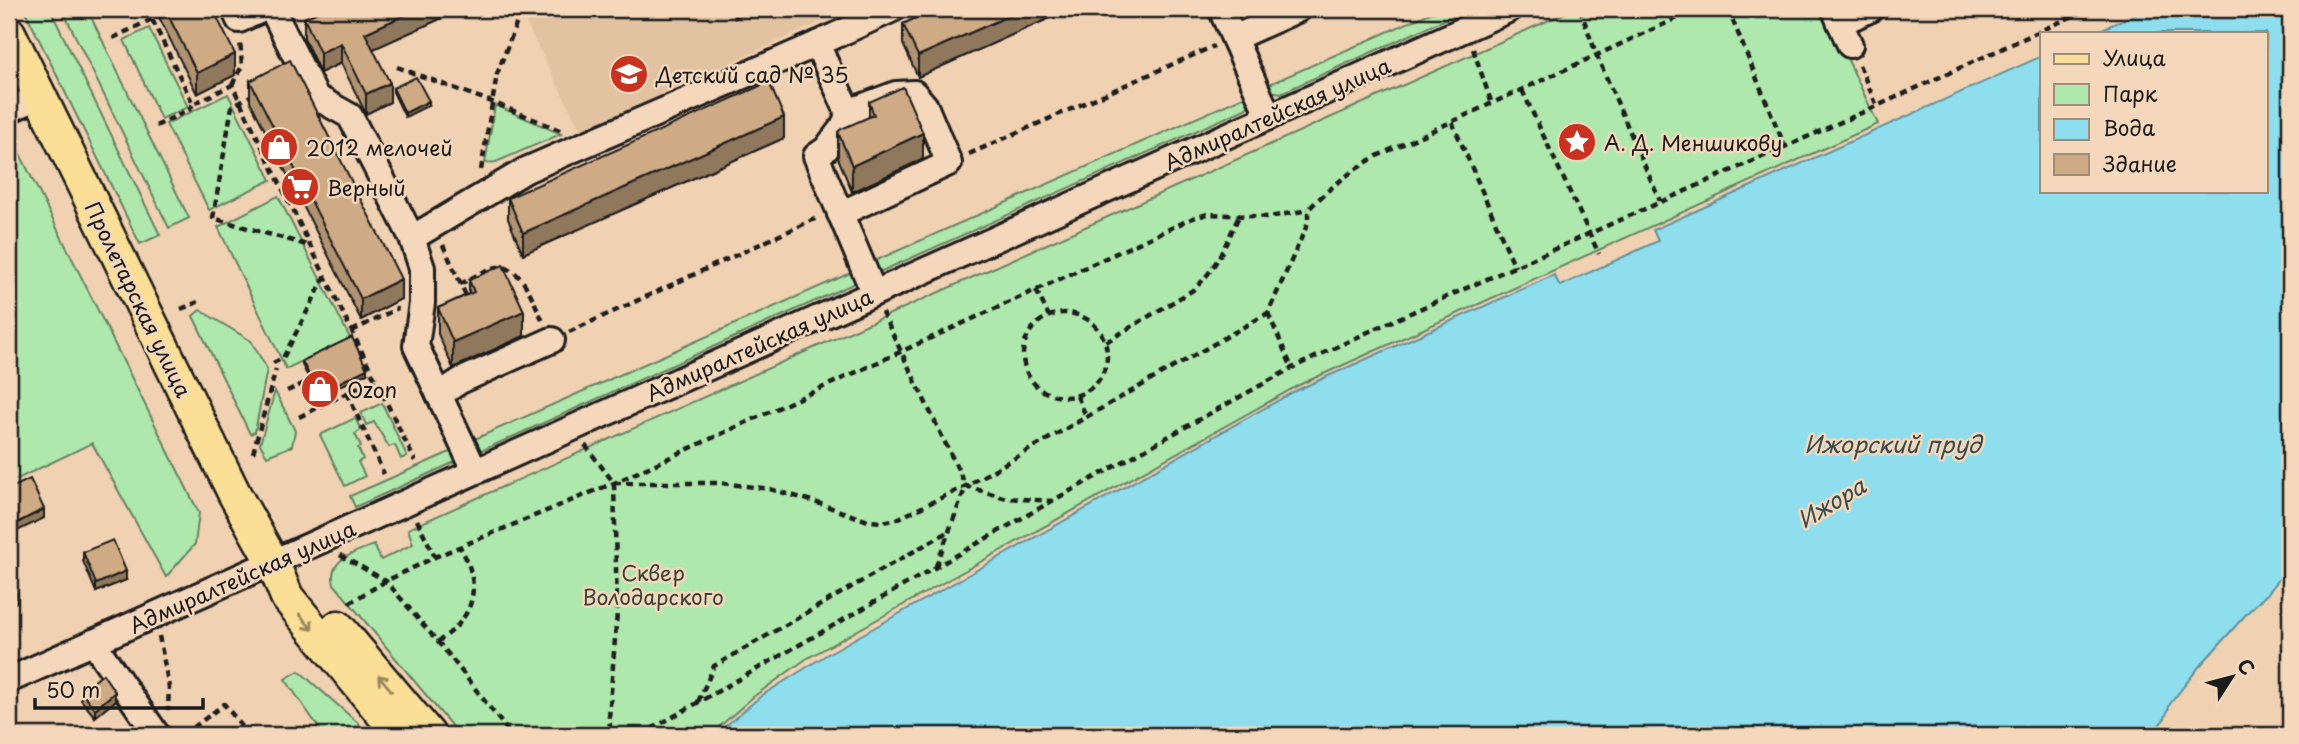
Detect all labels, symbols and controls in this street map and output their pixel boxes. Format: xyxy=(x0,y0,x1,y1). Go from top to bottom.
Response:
legend xyxy=(2040,32,2268,192)
text: Улица xyxy=(2103,41,2166,73)
street label: Адмиралтейская улица xyxy=(1159,48,1396,177)
school or university icon: Детский сад № 35 xyxy=(608,53,650,95)
place label: Детский сад № 35 xyxy=(655,58,849,90)
text: Парк xyxy=(2103,77,2158,109)
text: Вода xyxy=(2103,111,2155,143)
place icon: А. Д. Меншикову xyxy=(1556,121,1598,163)
shop icon: 2012 мелочей xyxy=(258,126,300,168)
place label: А. Д. Меншикову xyxy=(1604,126,1782,158)
place label: 2012 мелочей xyxy=(306,131,453,163)
text: Здание xyxy=(2103,147,2177,179)
supermarket icon: Верный xyxy=(279,166,321,208)
place label: Верный xyxy=(327,171,406,203)
street label: Пролетарская улица xyxy=(78,196,201,403)
street label: Адмиралтейская улица xyxy=(641,279,878,408)
shop icon: Ozon xyxy=(299,368,341,410)
place label: Ozon xyxy=(347,373,397,405)
water label: Ижорский пруд xyxy=(1804,426,1984,461)
water label: Ижора xyxy=(1790,467,1873,536)
street label: Адмиралтейская улица xyxy=(124,511,361,640)
park label: Сквер Володарского xyxy=(582,556,724,612)
one-way arrow xyxy=(298,612,314,630)
north arrow xyxy=(2198,642,2268,712)
text: С xyxy=(2231,652,2262,680)
scale bar xyxy=(35,667,203,711)
text: 50 m xyxy=(46,673,100,705)
one-way arrow xyxy=(378,674,394,692)

